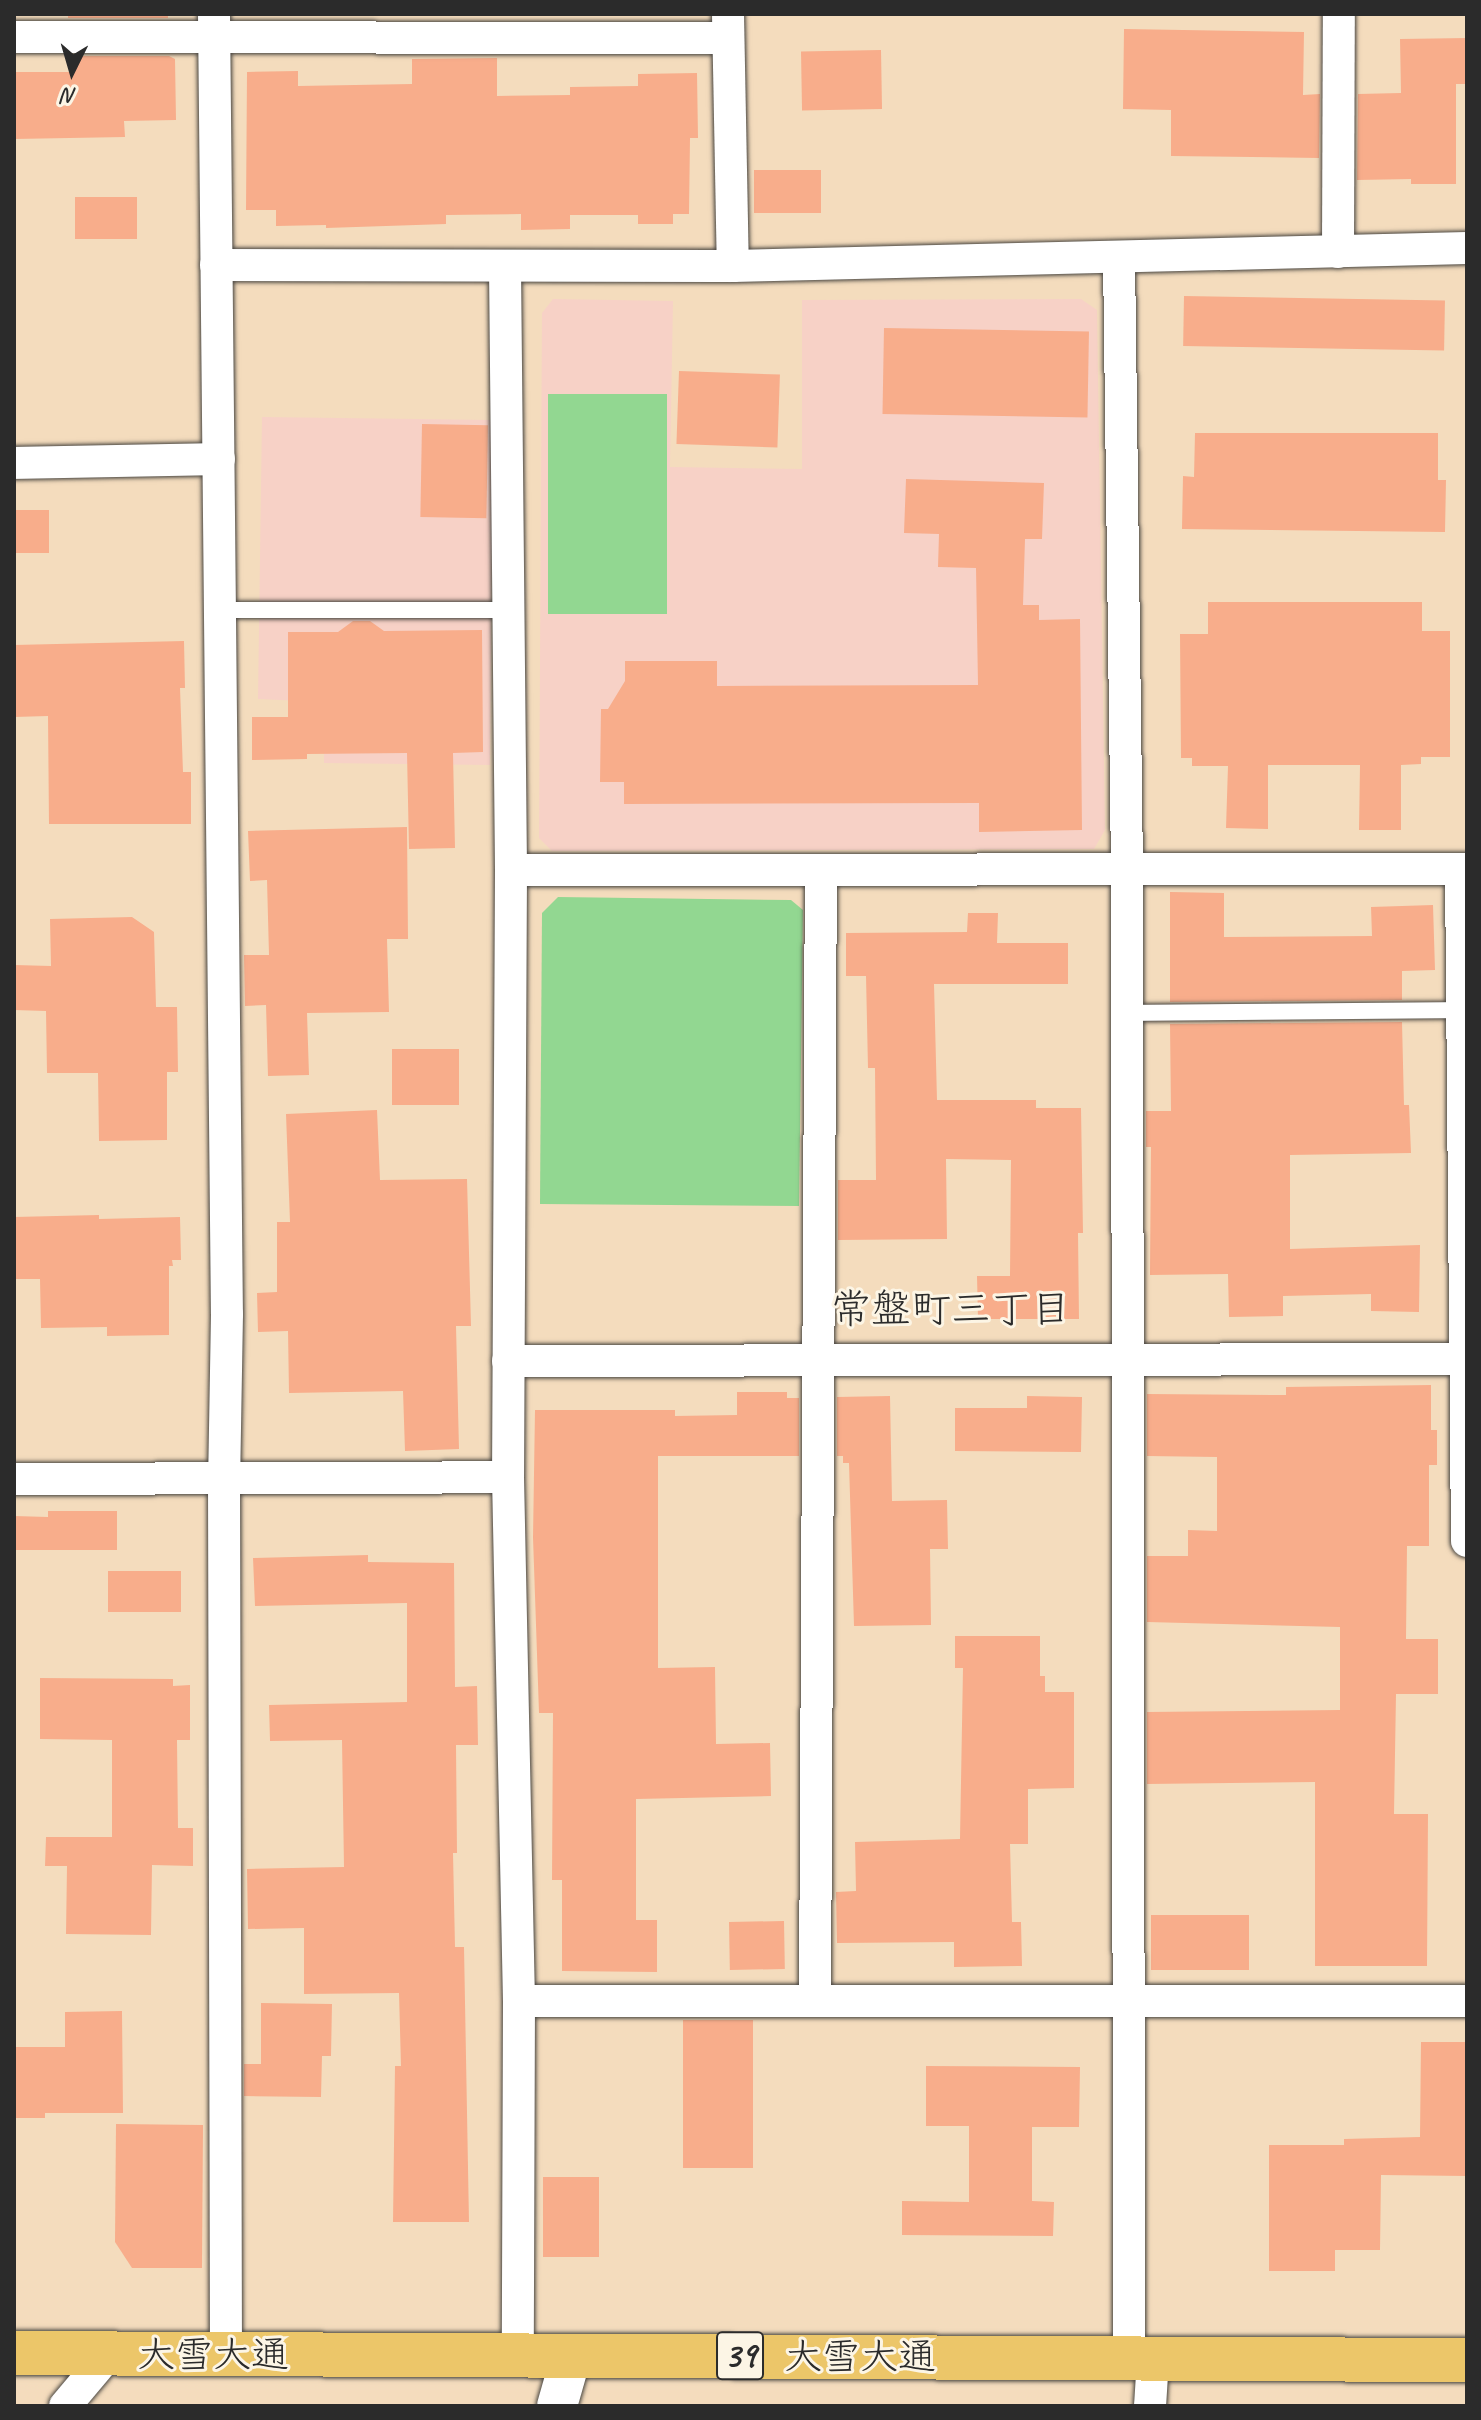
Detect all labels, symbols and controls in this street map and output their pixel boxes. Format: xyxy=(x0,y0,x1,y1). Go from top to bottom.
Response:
north arrow xyxy=(32,32,112,112)
text: N xyxy=(62,81,78,110)
district label: 常盤町三丁目 xyxy=(831,1285,1071,1333)
road number: 39 xyxy=(716,2324,764,2388)
street label: 大雪大通 xyxy=(137,2332,289,2378)
street label: 大雪大通 xyxy=(784,2334,936,2380)

